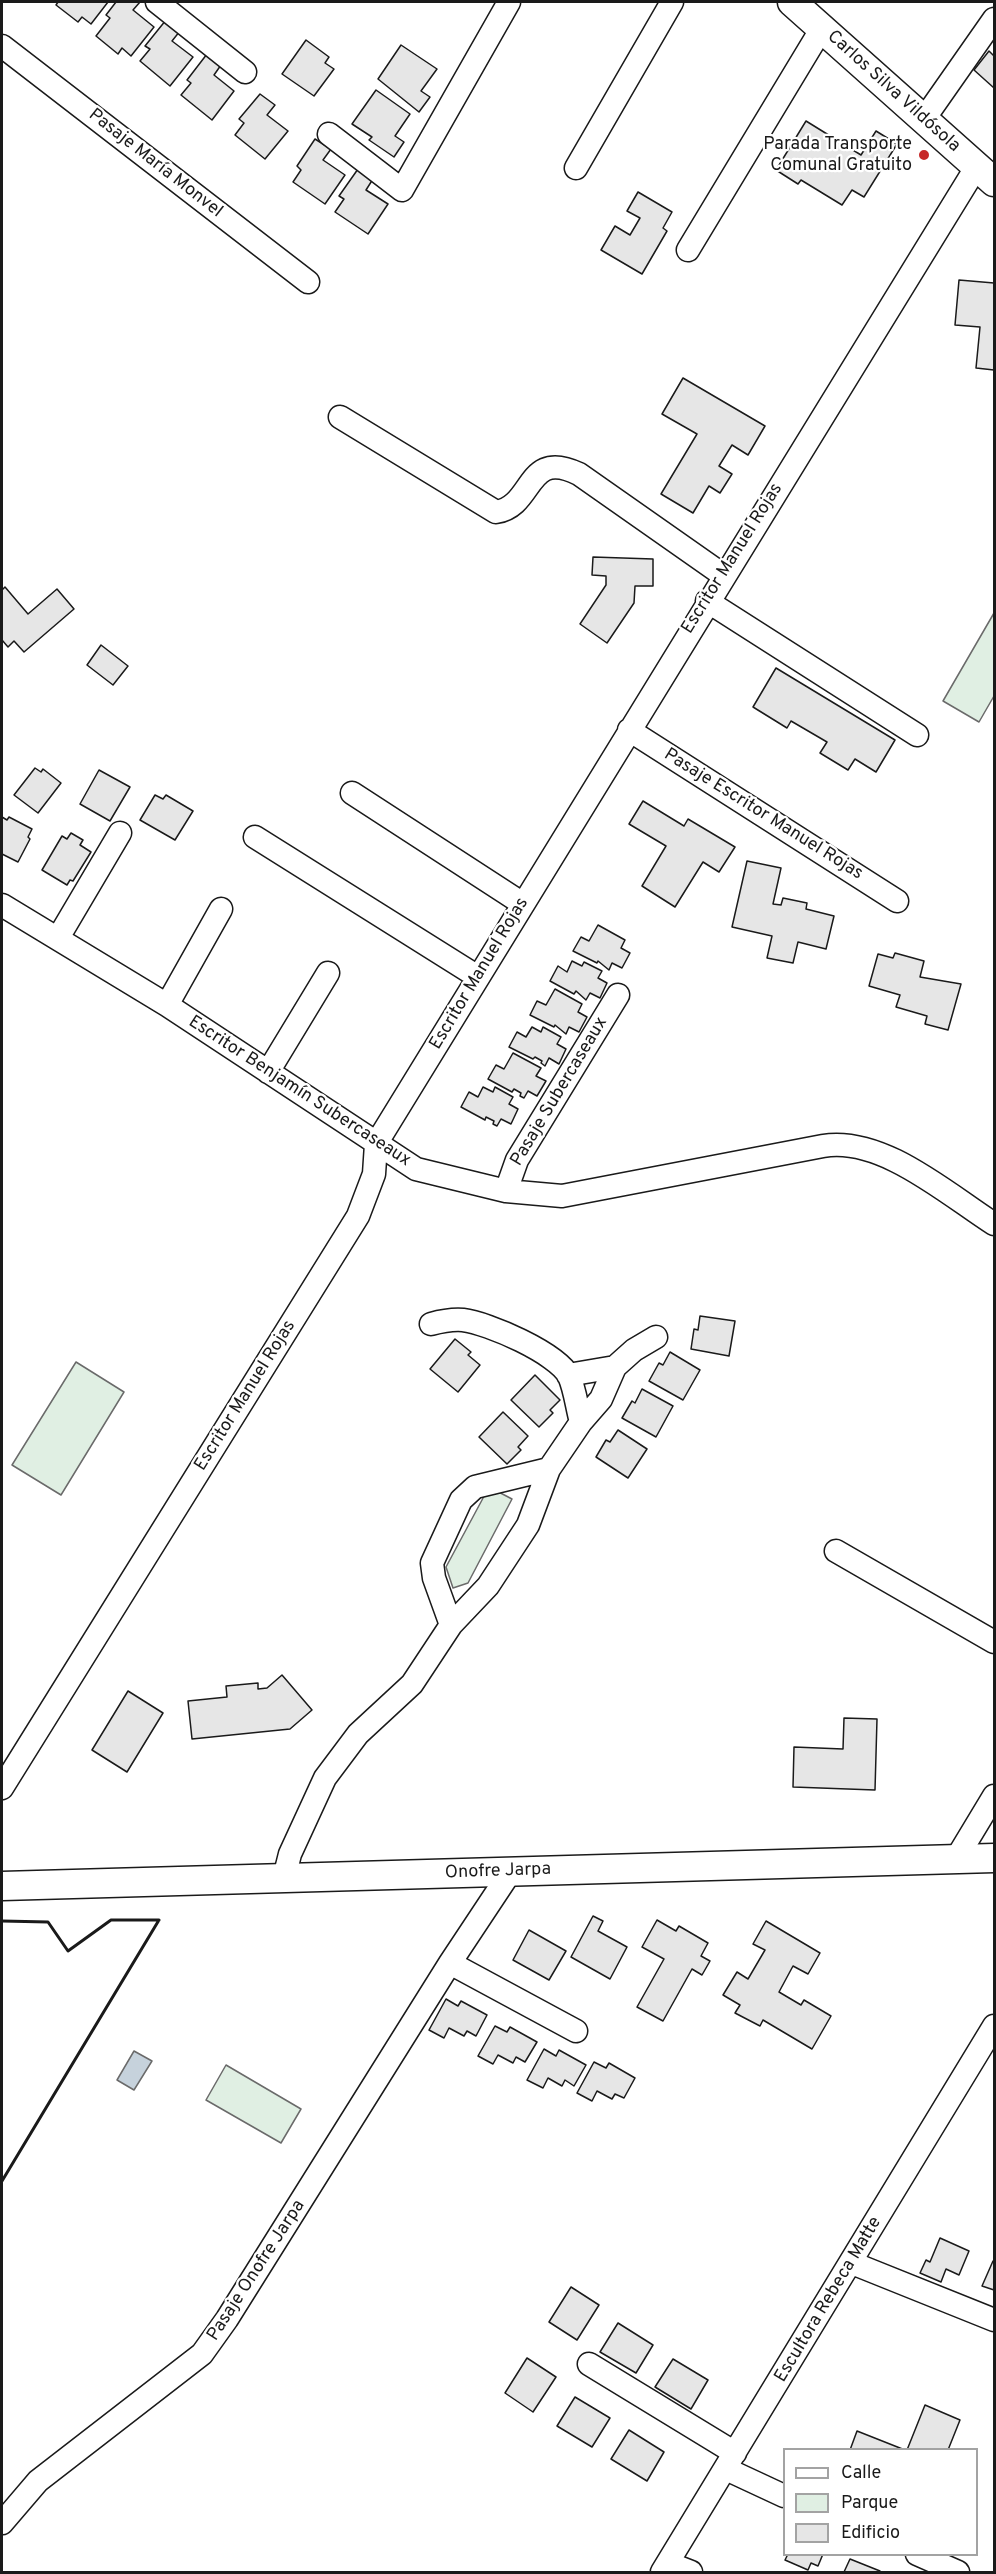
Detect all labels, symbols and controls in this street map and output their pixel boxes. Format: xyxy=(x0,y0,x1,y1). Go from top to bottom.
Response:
street label: Carlos Silva Vildósola xyxy=(822,26,964,158)
street label: Pasaje María Monvel xyxy=(84,105,226,223)
place label: Parada Transporte Comunal Gratuito xyxy=(763,134,912,176)
marker: Parada Transporte Comunal Gratuito xyxy=(917,148,931,162)
street label: Escritor Manuel Rojas xyxy=(678,480,788,638)
street label: Pasaje Escritor Manuel Rojas xyxy=(659,745,867,885)
street label: Escritor Manuel Rojas xyxy=(426,894,534,1054)
street label: Escritor Benjamín Subercaseaux xyxy=(184,1012,414,1172)
street label: Pasaje Subercaseaux xyxy=(507,1014,613,1170)
street label: Escritor Manuel Rojas xyxy=(191,1317,301,1475)
street label: Onofre Jarpa xyxy=(445,1859,551,1885)
street label: Pasaje Onofre Jarpa xyxy=(203,2197,311,2345)
street label: Escultora Rebeca Matte xyxy=(771,2213,887,2387)
legend xyxy=(783,2448,978,2556)
text: Calle xyxy=(841,2462,881,2485)
text: Parque xyxy=(841,2492,898,2515)
text: Edificio xyxy=(841,2522,900,2545)

